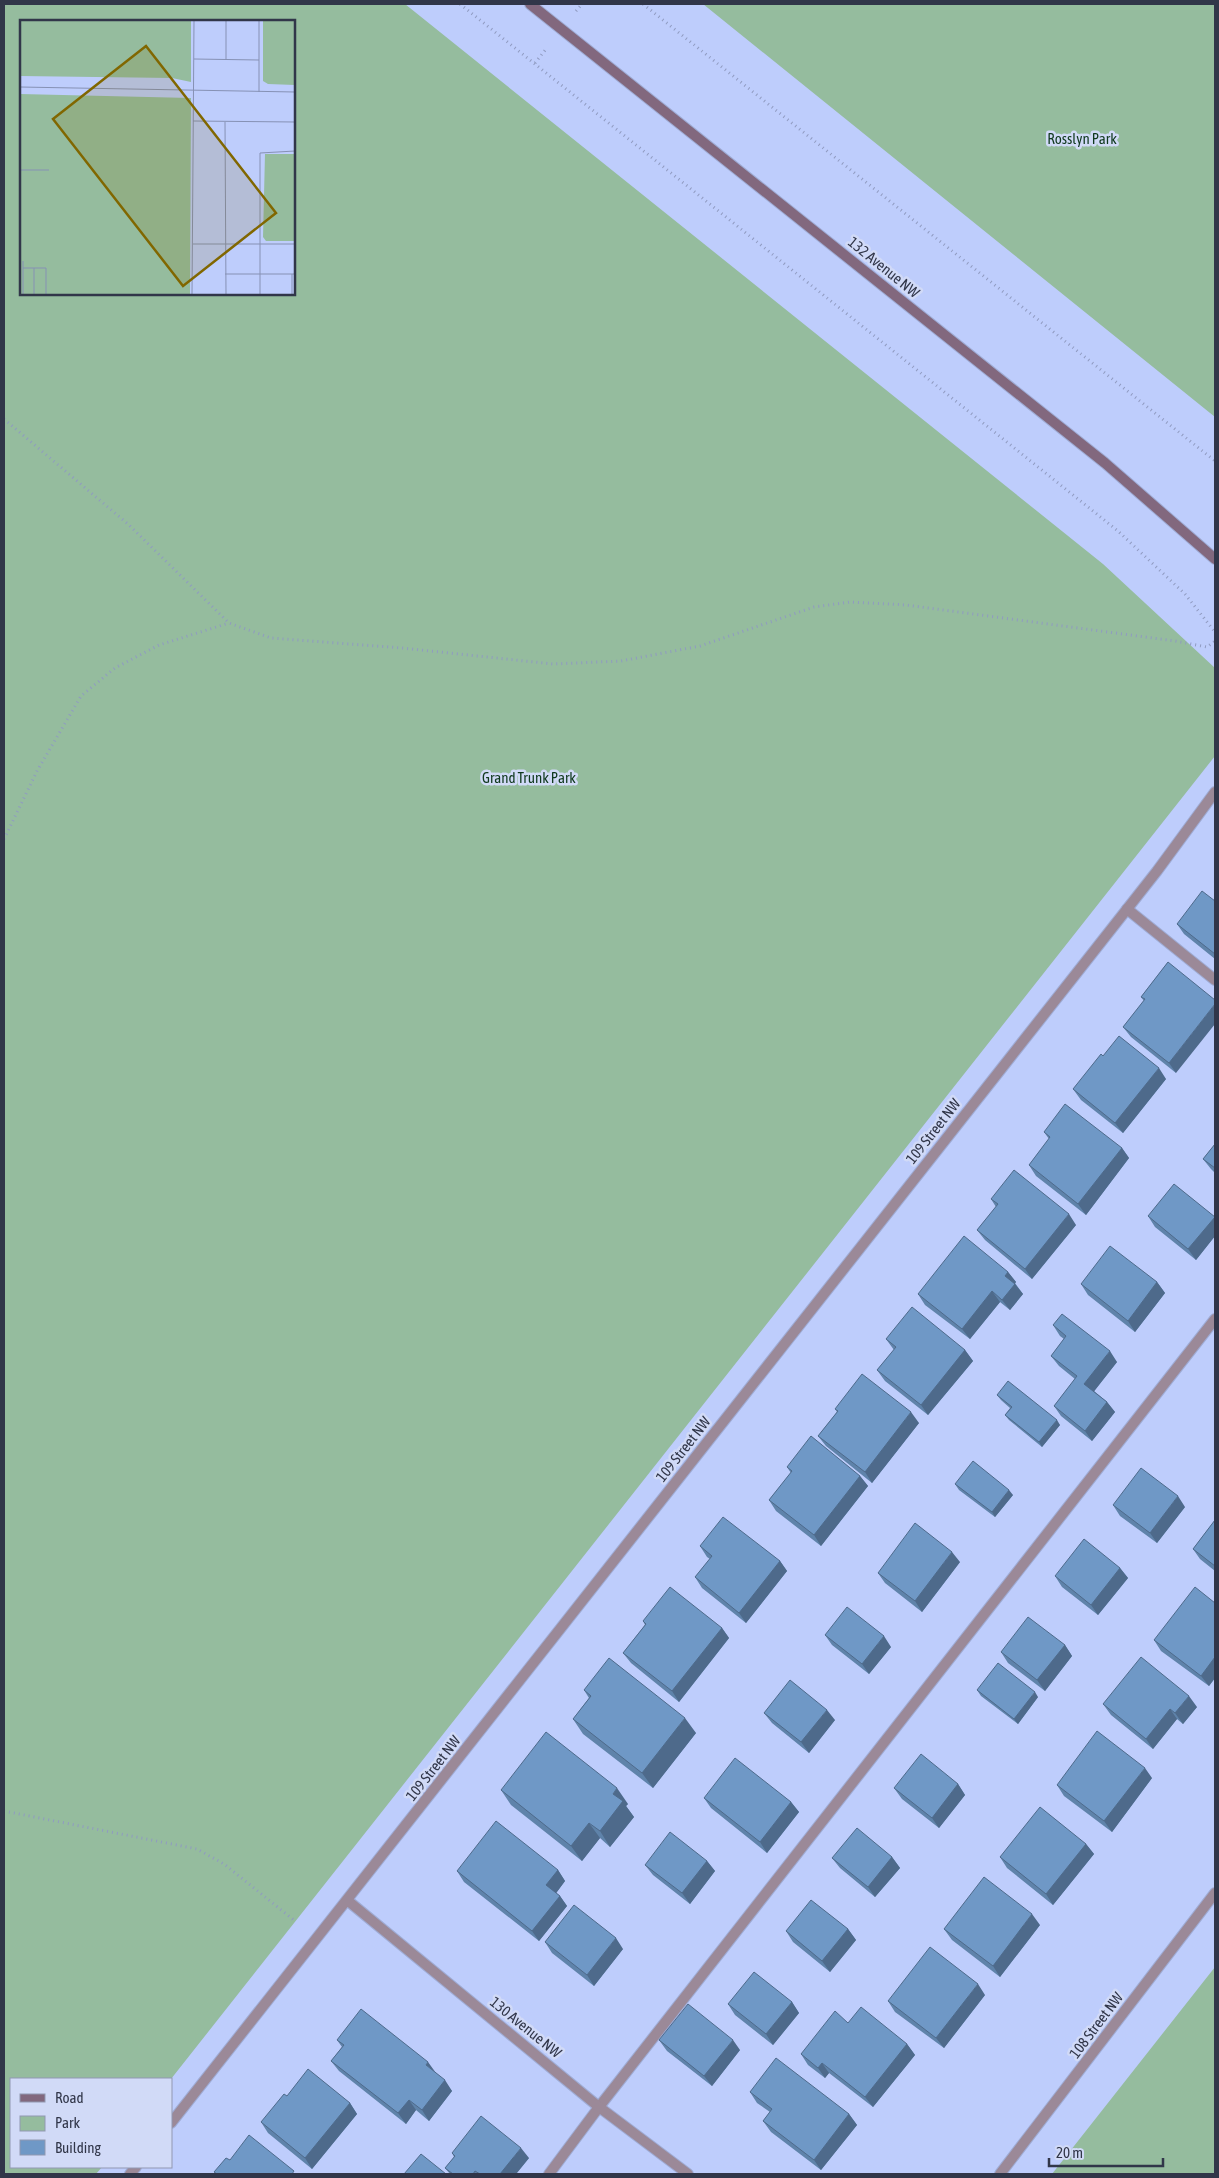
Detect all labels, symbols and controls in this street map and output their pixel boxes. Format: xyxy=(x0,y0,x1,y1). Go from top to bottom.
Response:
inset map xyxy=(20,20,295,295)
park label: Rosslyn Park xyxy=(1047,130,1117,147)
street label: 132 Avenue NW xyxy=(845,233,923,301)
park label: Grand Trunk Park xyxy=(482,769,576,786)
street label: 109 Street NW xyxy=(902,1095,964,1167)
street label: 109 Street NW xyxy=(652,1413,714,1485)
street label: 109 Street NW xyxy=(402,1732,464,1804)
street label: 108 Street NW xyxy=(1066,1989,1126,2061)
street label: 130 Avenue NW xyxy=(487,1993,565,2061)
legend xyxy=(10,2078,172,2168)
text: Road xyxy=(55,2089,84,2106)
text: Park xyxy=(55,2114,80,2131)
scale bar xyxy=(1049,2136,1163,2168)
text: Building xyxy=(55,2139,101,2156)
text: 20 m xyxy=(1056,2144,1083,2161)

